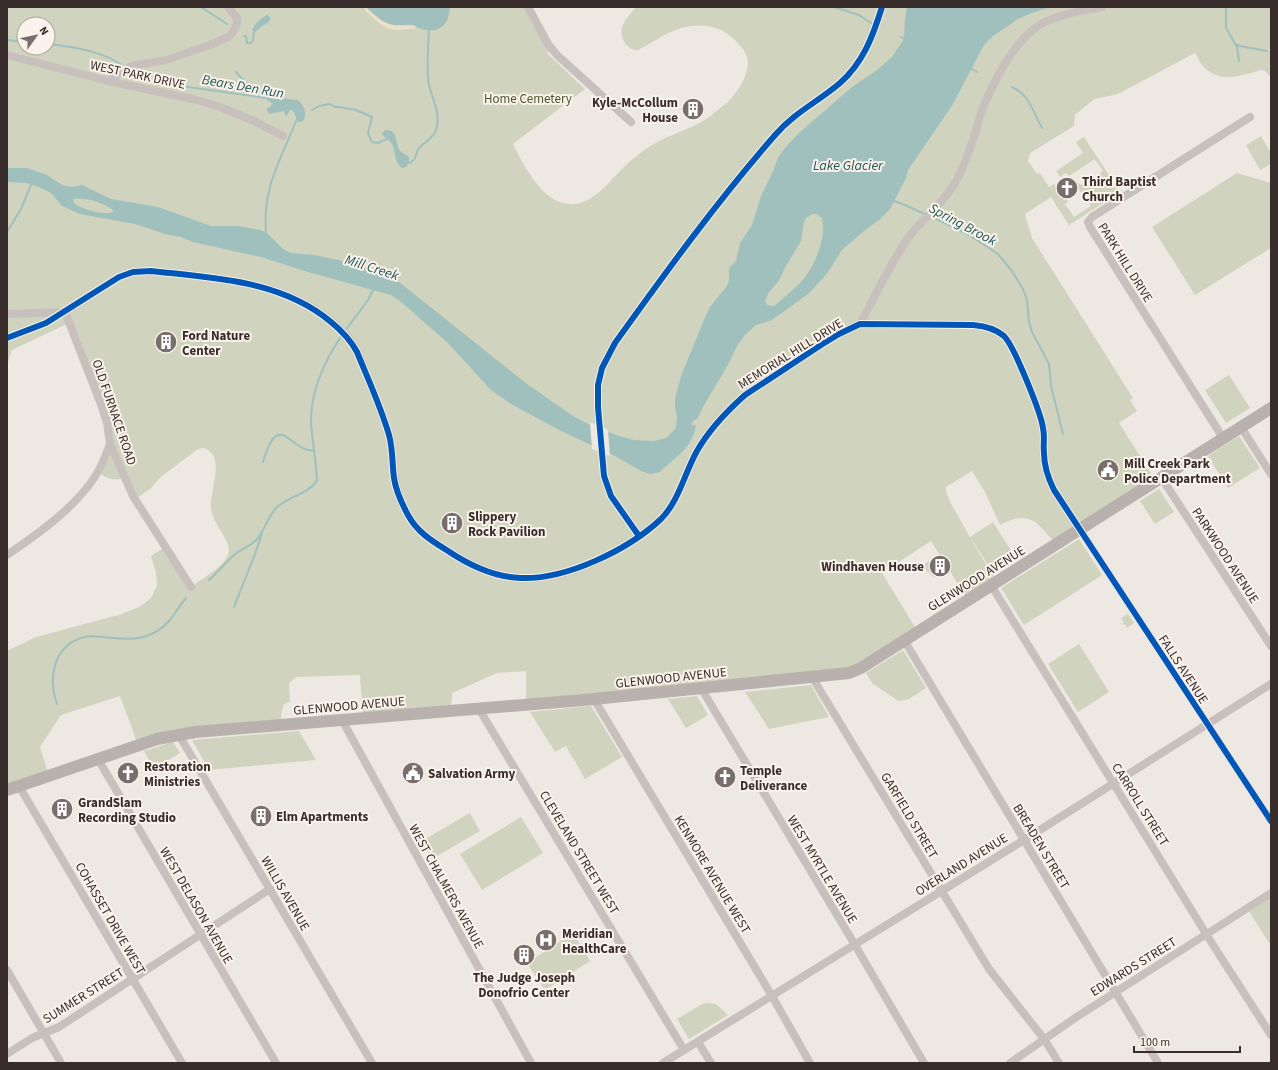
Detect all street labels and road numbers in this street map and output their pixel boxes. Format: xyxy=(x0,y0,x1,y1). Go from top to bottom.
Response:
street label: WEST PARK DRIVE xyxy=(88,56,187,94)
street label: PARK HILL DRIVE xyxy=(1093,219,1157,306)
street label: MEMORIAL HILL DRIVE xyxy=(735,314,847,393)
street label: OLD FURNACE ROAD xyxy=(87,357,141,468)
street label: PARKWOOD AVENUE xyxy=(1187,504,1263,607)
street label: GLENWOOD AVENUE xyxy=(924,542,1029,616)
street label: FALLS AVENUE xyxy=(1154,632,1212,708)
street label: GLENWOOD AVENUE xyxy=(615,663,728,693)
street label: GLENWOOD AVENUE xyxy=(293,692,406,720)
street label: CARROLL STREET xyxy=(1107,760,1173,850)
street label: GARFIELD STREET xyxy=(876,769,942,862)
street label: CLEVELAND STREET WEST xyxy=(535,787,623,918)
street label: BREADEN STREET xyxy=(1009,801,1074,893)
street label: KENMORE AVENUE WEST xyxy=(670,812,755,937)
street label: WEST MYRTLE AVENUE xyxy=(783,812,862,927)
street label: WEST CHALMERS AVENUE xyxy=(404,821,488,952)
street label: OVERLAND AVENUE xyxy=(912,829,1011,901)
street label: WEST DELASON AVENUE xyxy=(155,844,237,967)
street label: WILLIS AVENUE xyxy=(257,853,314,934)
street label: COHASSET DRIVE WEST xyxy=(71,859,150,978)
street label: EDWARDS STREET xyxy=(1087,933,1180,1001)
street label: SUMMER STREET xyxy=(39,964,128,1028)

